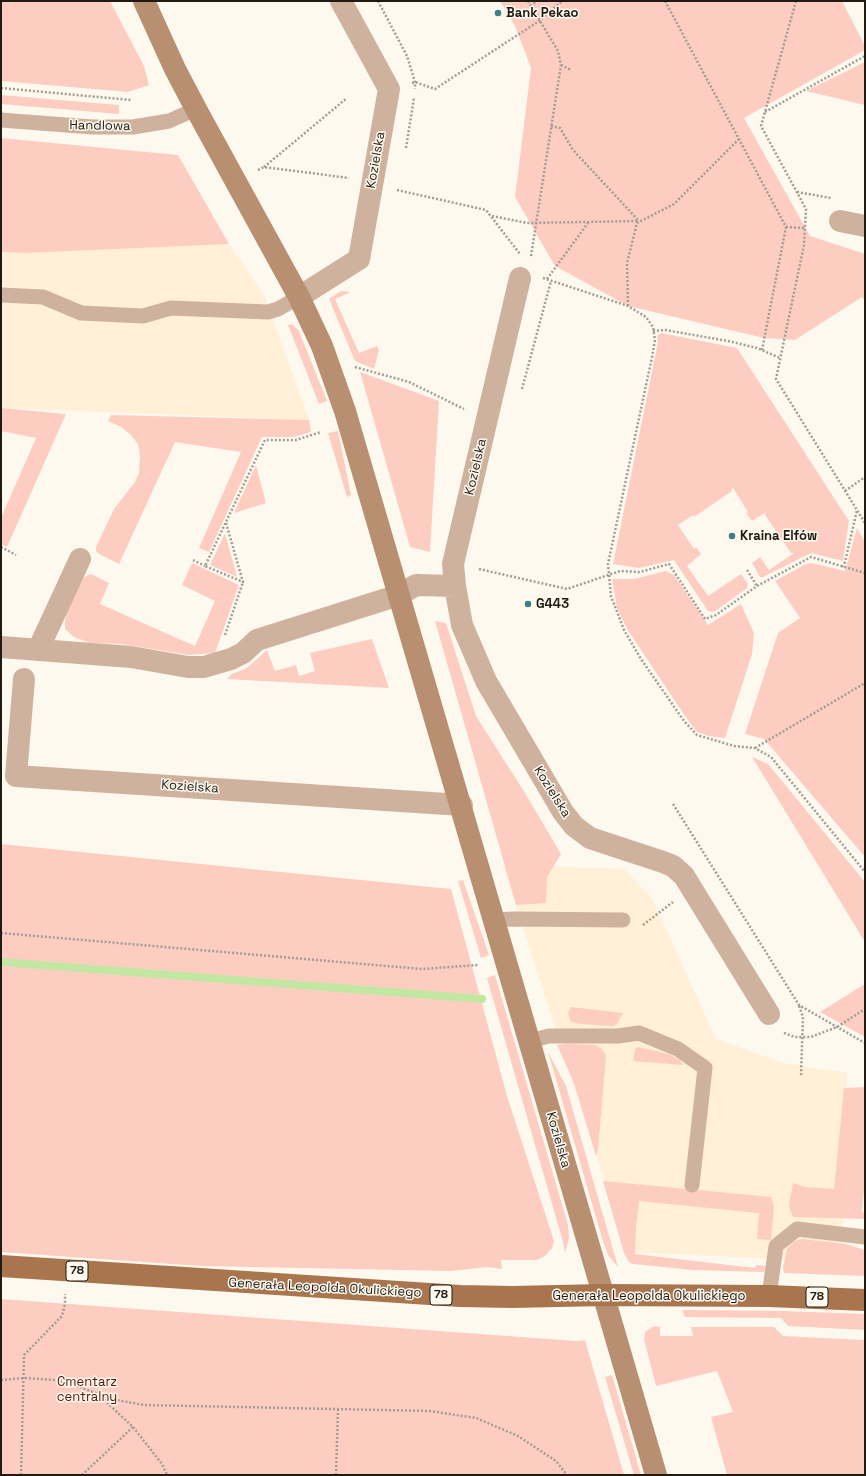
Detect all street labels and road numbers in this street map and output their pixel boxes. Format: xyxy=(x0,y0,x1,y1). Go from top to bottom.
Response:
street label: Handlowa xyxy=(69,118,131,134)
street label: Kozielska xyxy=(363,130,389,190)
street label: Kozielska xyxy=(462,437,490,497)
street label: Kozielska xyxy=(530,763,574,821)
street label: Kozielska xyxy=(161,777,219,797)
street label: Kozielska xyxy=(543,1110,573,1170)
road number: 78 xyxy=(66,1261,88,1281)
street label: Generała Leopolda Okulickiego xyxy=(228,1275,422,1301)
road number: 78 xyxy=(430,1285,452,1305)
road number: 78 xyxy=(806,1287,828,1307)
street label: Generała Leopolda Okulickiego xyxy=(552,1288,746,1304)

